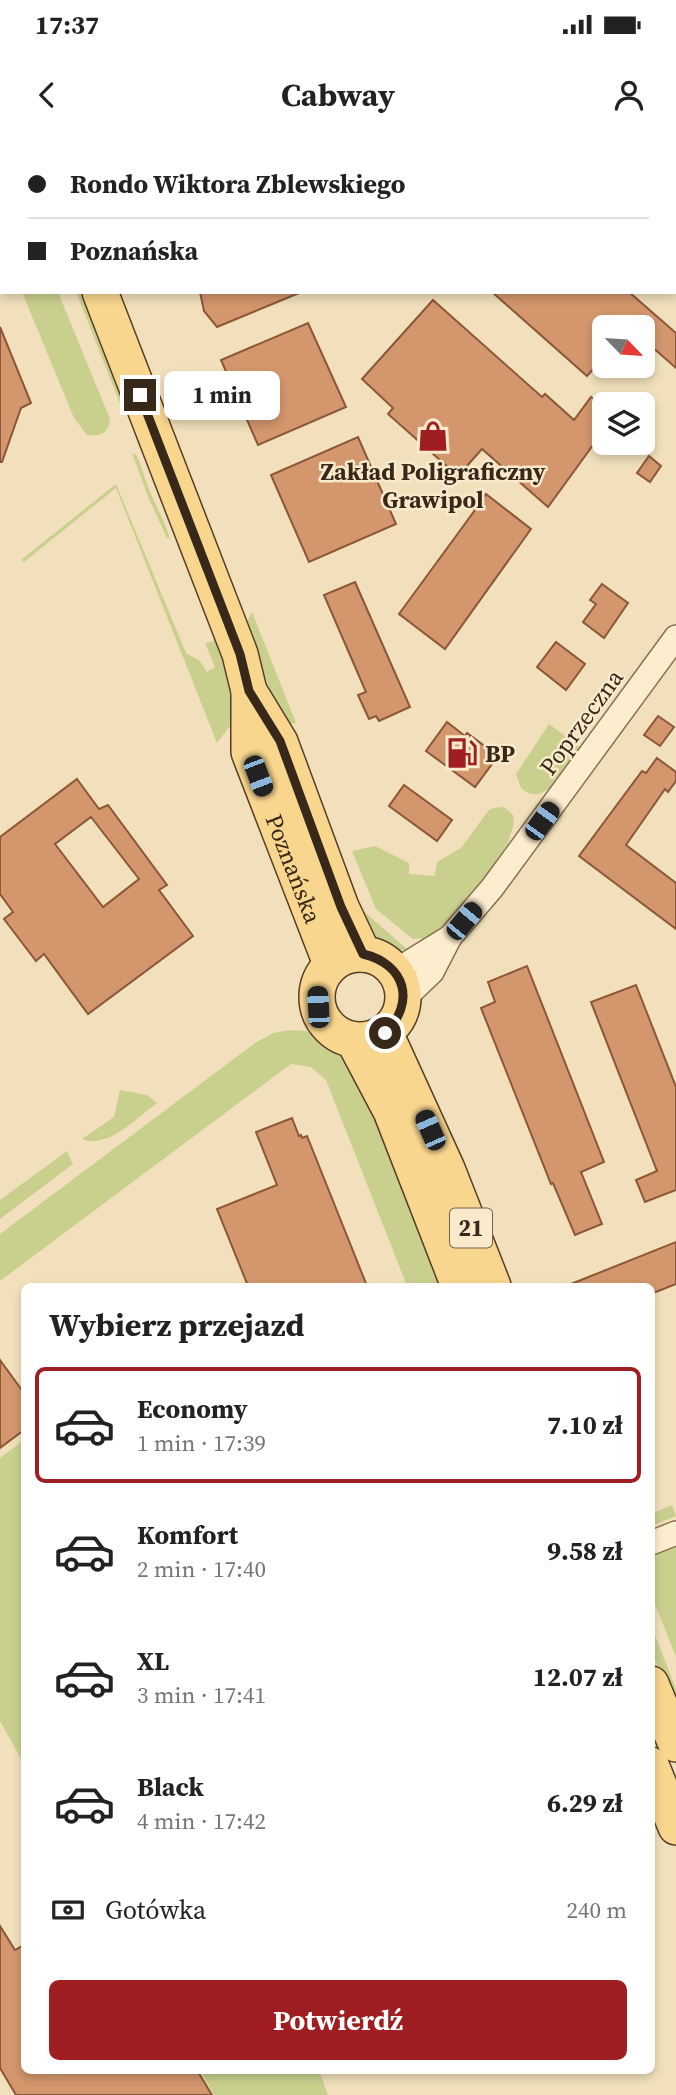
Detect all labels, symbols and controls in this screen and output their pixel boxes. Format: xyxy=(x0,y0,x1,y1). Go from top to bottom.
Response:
text: 17:37 xyxy=(35,7,99,43)
text: Cabway xyxy=(281,73,395,117)
icon: back xyxy=(28,76,66,114)
icon: person xyxy=(610,76,648,114)
text: Rondo Wiktora Zblewskiego xyxy=(70,166,405,202)
text: Poznańska xyxy=(70,233,198,269)
north arrow xyxy=(592,315,654,378)
map controls xyxy=(592,315,655,455)
callout: 1 min xyxy=(164,370,280,420)
route end xyxy=(124,379,156,411)
text: 1 min xyxy=(192,379,252,411)
button: layers xyxy=(592,392,655,455)
shop icon: Zakład Poligraficzny Grawipol xyxy=(416,419,450,453)
place label: Zakład Poligraficzny Grawipol xyxy=(321,455,546,516)
street label: Poprzeczna xyxy=(531,662,631,782)
fuel station icon: BP xyxy=(445,736,479,770)
place label: BP xyxy=(485,737,515,770)
car xyxy=(241,753,276,799)
car xyxy=(522,798,563,844)
street label: Poznańska xyxy=(258,809,330,928)
car xyxy=(443,898,486,944)
car xyxy=(307,985,330,1029)
route start xyxy=(369,1017,401,1049)
car xyxy=(412,1107,449,1153)
road number: 21 xyxy=(450,1208,492,1247)
text: Wybierz przejazd xyxy=(49,1303,305,1347)
text: Economy xyxy=(137,1391,248,1427)
icon: car xyxy=(53,1394,116,1457)
text: 7.10 zł xyxy=(547,1407,623,1443)
text: 1 min · 17:39 xyxy=(137,1427,266,1459)
text: Komfort xyxy=(137,1517,238,1553)
icon: car xyxy=(53,1520,116,1583)
text: 9.58 zł xyxy=(547,1533,623,1569)
text: 2 min · 17:40 xyxy=(137,1553,266,1585)
text: XL xyxy=(137,1643,169,1679)
icon: car xyxy=(53,1646,116,1709)
text: 12.07 zł xyxy=(533,1659,623,1695)
text: 3 min · 17:41 xyxy=(137,1679,266,1711)
text: Black xyxy=(137,1769,204,1805)
icon: car xyxy=(53,1772,116,1835)
text: 6.29 zł xyxy=(547,1785,623,1821)
text: 4 min · 17:42 xyxy=(137,1805,266,1837)
icon: cash xyxy=(49,1891,87,1929)
text: Gotówka xyxy=(105,1892,206,1928)
text: 240 m xyxy=(566,1894,627,1926)
button: Potwierdź xyxy=(49,1980,627,2060)

